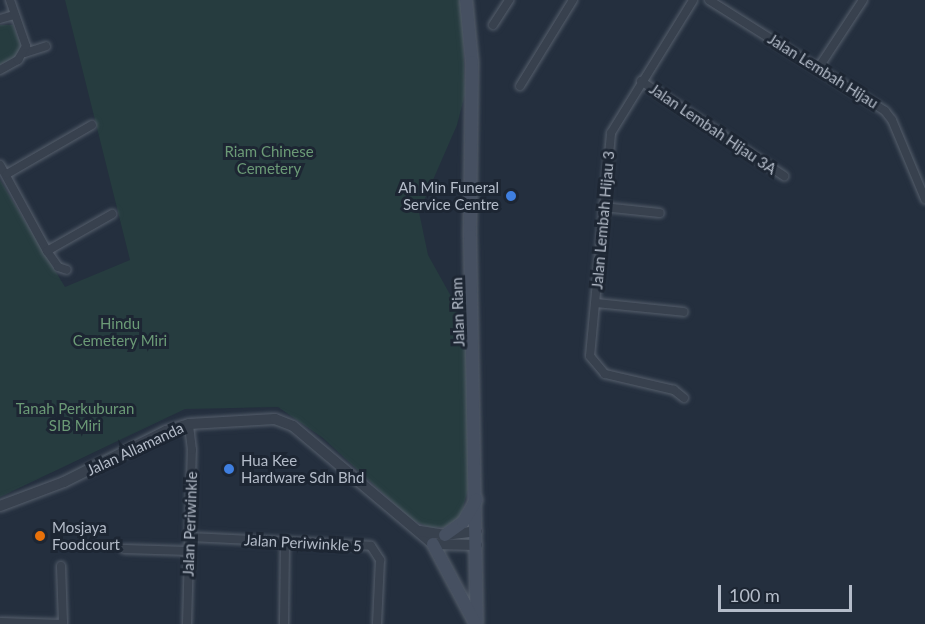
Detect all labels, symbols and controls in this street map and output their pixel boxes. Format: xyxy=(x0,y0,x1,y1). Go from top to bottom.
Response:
street label: Jalan Lembah Hijau xyxy=(765,30,881,112)
street label: Jalan Lembah Hijau 3A xyxy=(646,80,780,178)
park label: Riam Chinese Cemetery xyxy=(224,142,314,177)
street label: Jalan Lembah Hijau 3 xyxy=(588,150,618,290)
place label: Ah Min Funeral Service Centre xyxy=(398,178,499,213)
marker: Ah Min Funeral Service Centre xyxy=(504,189,518,203)
street label: Jalan Riam xyxy=(448,277,468,347)
park label: Hindu Cemetery Miri xyxy=(73,314,167,349)
park label: Tanah Perkuburan SIB Miri xyxy=(16,399,134,434)
street label: Jalan Allamanda xyxy=(83,419,187,479)
place label: Hua Kee Hardware Sdn Bhd xyxy=(241,451,364,486)
marker: Hua Kee Hardware Sdn Bhd xyxy=(222,462,236,476)
street label: Jalan Periwinkle xyxy=(179,471,201,577)
place label: Mosjaya Foodcourt xyxy=(52,518,120,553)
marker: Mosjaya Foodcourt xyxy=(33,529,47,543)
street label: Jalan Periwinkle 5 xyxy=(244,531,362,555)
scale bar xyxy=(721,573,854,611)
text: 100 m xyxy=(729,584,780,606)

